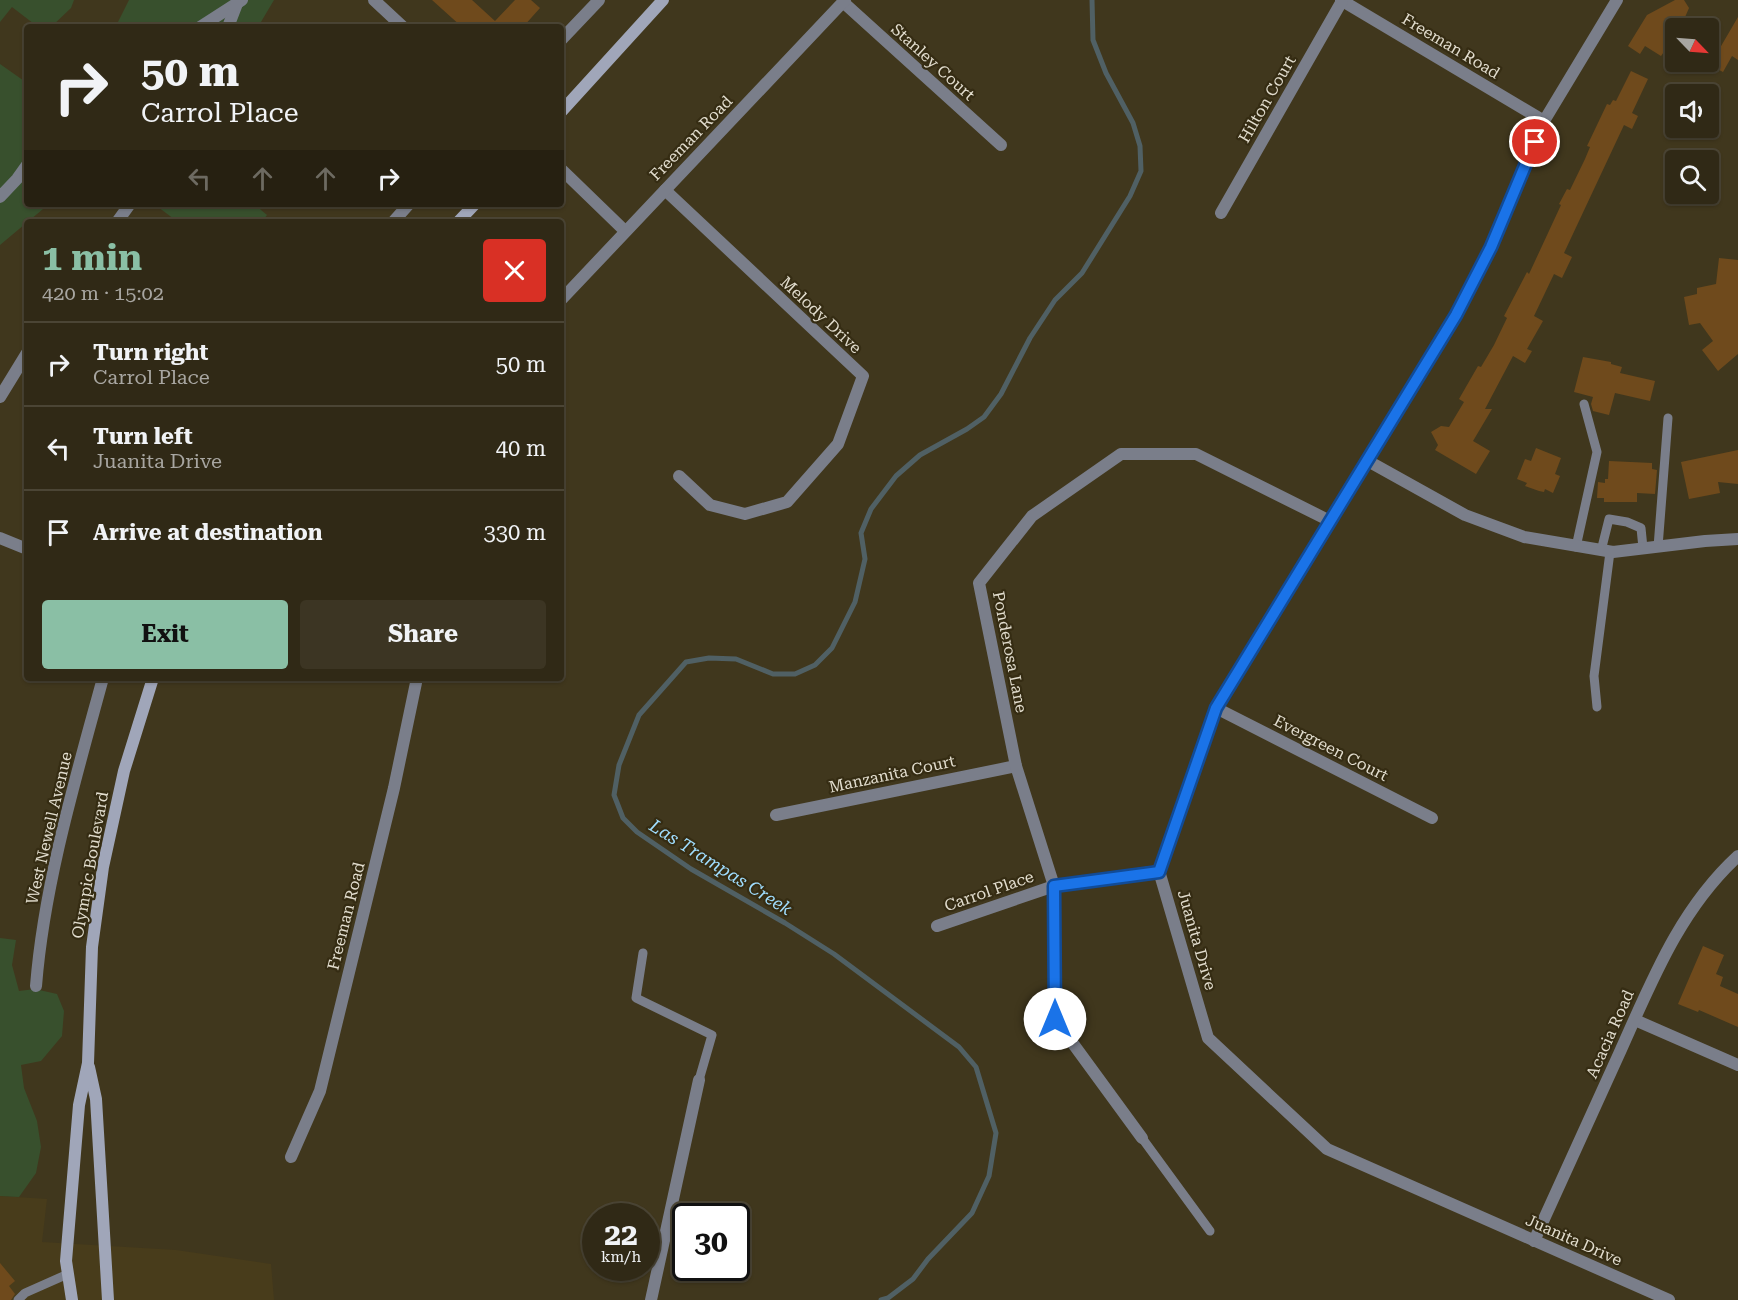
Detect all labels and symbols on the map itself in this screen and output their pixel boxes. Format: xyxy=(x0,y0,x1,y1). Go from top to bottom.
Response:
street label: Freeman Road xyxy=(1399,9,1503,83)
north arrow xyxy=(1665,18,1719,72)
street label: Stanley Court xyxy=(887,20,979,104)
street label: Hilton Court xyxy=(1234,52,1300,146)
street label: Freeman Road xyxy=(646,92,736,184)
pin xyxy=(1509,116,1560,167)
street label: Melody Drive xyxy=(776,273,866,358)
street label: Ponderosa Lane xyxy=(989,590,1031,715)
street label: Evergreen Court xyxy=(1271,711,1391,785)
street label: West Newell Avenue xyxy=(22,750,76,906)
street label: Manzanita Court xyxy=(827,751,957,797)
street label: Olympic Boulevard xyxy=(68,790,112,940)
water label: Las Trampas Creek xyxy=(645,814,796,919)
street label: Freeman Road xyxy=(323,860,369,972)
street label: Carrol Place xyxy=(942,867,1036,915)
street label: Juanita Drive xyxy=(1174,888,1220,992)
position arrow xyxy=(1023,987,1087,1051)
street label: Acacia Road xyxy=(1582,987,1638,1081)
speed limit sign: 30 xyxy=(672,1203,750,1281)
street label: Juanita Drive xyxy=(1523,1210,1625,1270)

